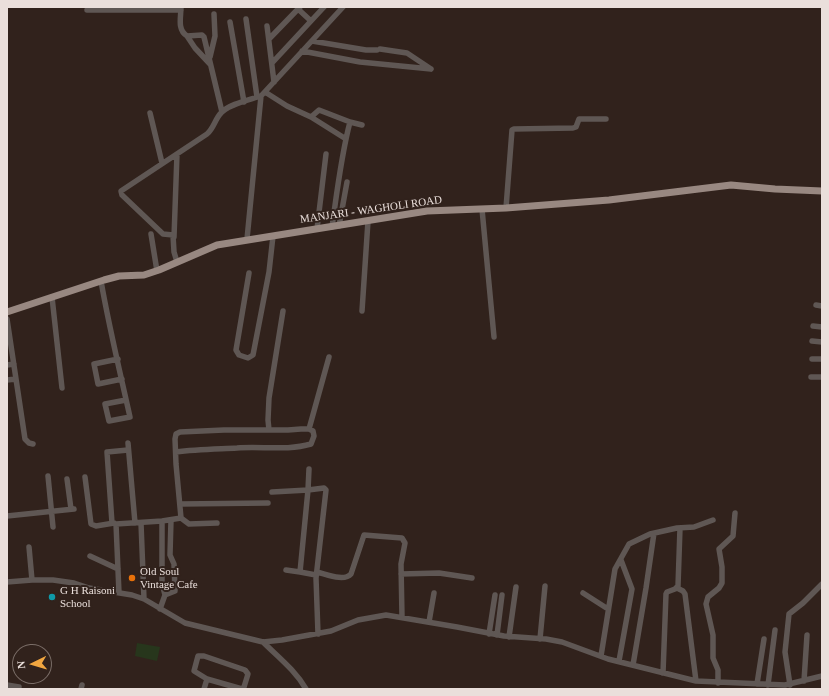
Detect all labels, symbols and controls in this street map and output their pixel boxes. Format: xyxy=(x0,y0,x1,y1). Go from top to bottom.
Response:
street label: MANJARI - WAGHOLI ROAD xyxy=(299,193,443,227)
place label: Old Soul Vintage Cafe xyxy=(140,565,198,591)
marker: Old Soul Vintage Cafe xyxy=(127,573,137,583)
place label: G H Raisoni School xyxy=(60,584,115,610)
marker: G H Raisoni School xyxy=(47,592,57,602)
north arrow xyxy=(12,644,52,684)
text: N xyxy=(15,660,27,669)

